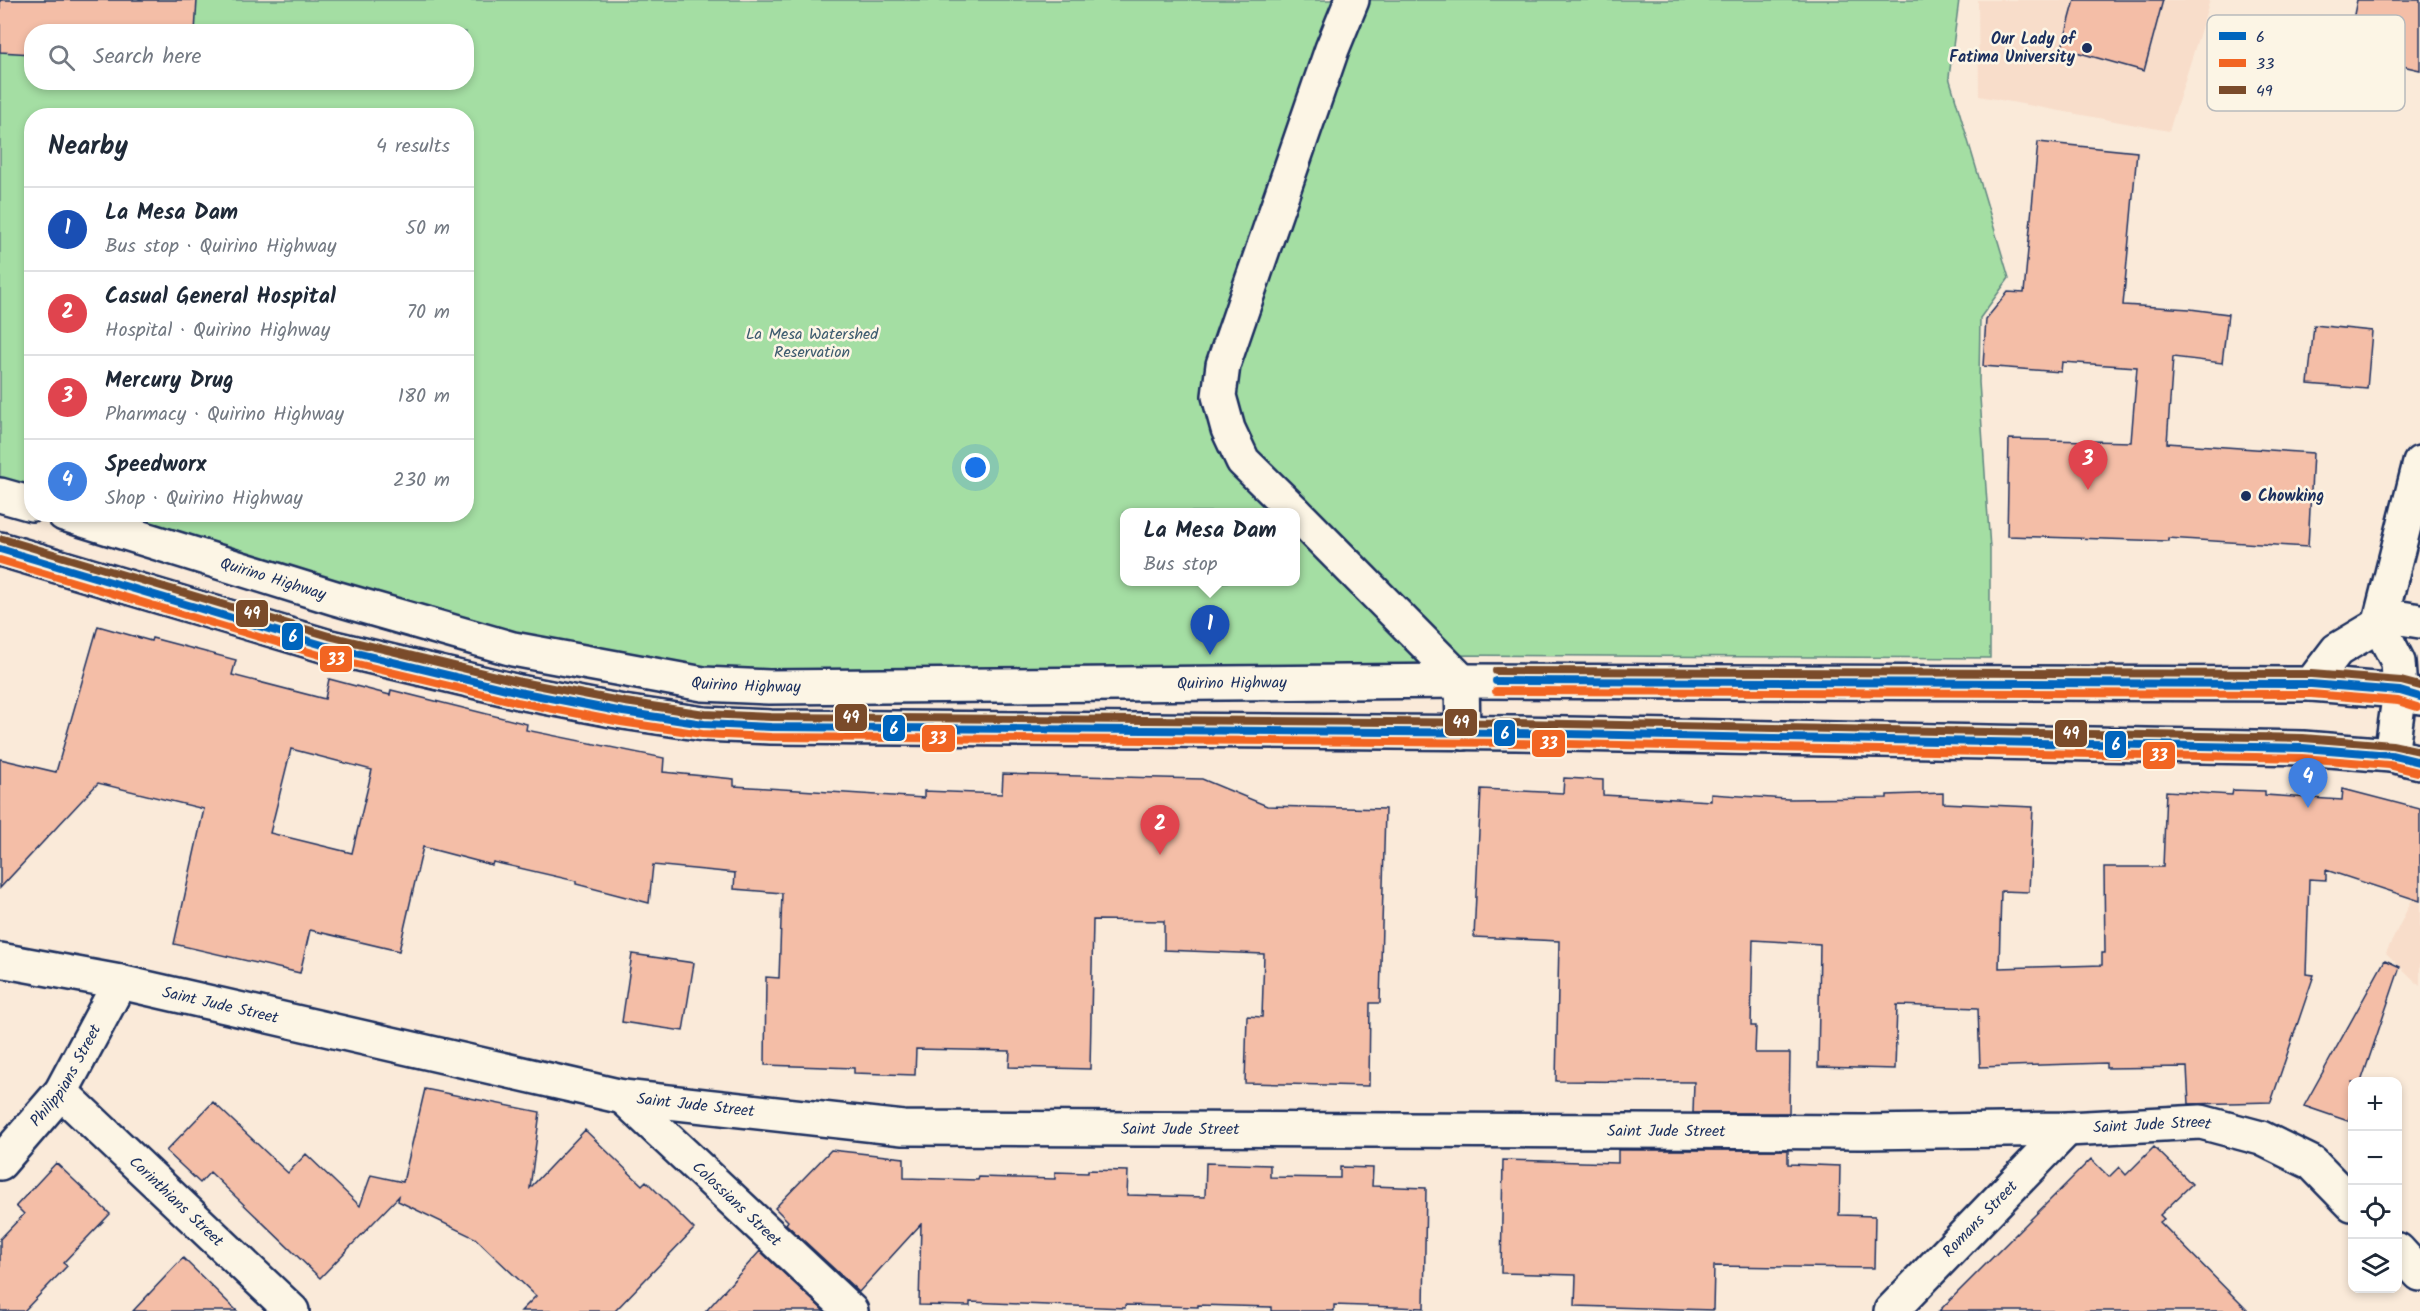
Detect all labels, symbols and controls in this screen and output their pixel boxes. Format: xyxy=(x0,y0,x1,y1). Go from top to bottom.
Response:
legend xyxy=(2207,15,2405,111)
search box xyxy=(24,24,474,90)
text: 6 xyxy=(2256,25,2265,50)
place label: Our Lady of Fatima University xyxy=(1949,27,2077,70)
text: Search here xyxy=(93,40,201,75)
icon: search xyxy=(45,41,78,74)
marker: Our Lady of Fatima University xyxy=(2080,41,2094,55)
text: 33 xyxy=(2256,52,2274,77)
text: 49 xyxy=(2256,79,2273,104)
text: Nearby xyxy=(48,126,128,168)
text: 4 results xyxy=(376,131,450,163)
text: La Mesa Dam xyxy=(105,196,238,231)
text: 1 xyxy=(64,213,71,245)
text: 50 m xyxy=(405,213,450,245)
text: Bus stop · Quirino Highway xyxy=(105,231,336,263)
text: Casual General Hospital xyxy=(105,280,336,315)
text: 2 xyxy=(62,297,73,329)
text: 70 m xyxy=(407,297,450,329)
text: Hospital · Quirino Highway xyxy=(105,315,330,347)
park label: La Mesa Watershed Reservation xyxy=(746,322,879,365)
text: Mercury Drug xyxy=(105,364,234,399)
text: 3 xyxy=(62,381,73,413)
text: 180 m xyxy=(398,381,450,413)
text: Pharmacy · Quirino Highway xyxy=(105,399,344,431)
pin: 3 xyxy=(2068,440,2108,490)
text: Speedworx xyxy=(105,448,206,483)
your location xyxy=(961,453,990,482)
text: 4 xyxy=(62,465,73,497)
text: 230 m xyxy=(393,465,450,497)
text: Shop · Quirino Highway xyxy=(105,483,303,515)
place label: Chowking xyxy=(2258,484,2324,509)
marker: Chowking xyxy=(2239,489,2253,503)
popup xyxy=(1120,508,1300,586)
text: La Mesa Dam xyxy=(1144,514,1276,549)
text: Bus stop xyxy=(1144,549,1217,581)
street label: Quirino Highway xyxy=(217,551,330,607)
line badge: 49 xyxy=(235,599,269,628)
text: 49 xyxy=(244,602,260,627)
pin: 1 xyxy=(1190,606,1230,655)
line badge: 6 xyxy=(281,622,304,651)
text: 6 xyxy=(289,625,298,650)
line badge: 33 xyxy=(319,645,353,673)
text: 33 xyxy=(326,648,345,673)
street label: Quirino Highway xyxy=(689,670,801,700)
street label: Quirino Highway xyxy=(1177,670,1287,696)
line badge: 49 xyxy=(834,703,868,732)
text: 49 xyxy=(843,706,859,731)
line badge: 49 xyxy=(1444,708,1478,737)
text: 49 xyxy=(1453,711,1469,736)
line badge: 6 xyxy=(882,714,906,742)
text: 6 xyxy=(890,717,899,742)
line badge: 6 xyxy=(1493,719,1516,747)
line badge: 49 xyxy=(2054,719,2088,748)
text: 6 xyxy=(1501,722,1510,747)
text: 49 xyxy=(2063,722,2079,747)
line badge: 33 xyxy=(921,724,956,753)
text: 33 xyxy=(928,727,947,752)
line badge: 33 xyxy=(1531,729,1566,758)
line badge: 6 xyxy=(2104,730,2127,759)
text: 33 xyxy=(1539,732,1558,757)
text: 6 xyxy=(2112,733,2121,758)
line badge: 33 xyxy=(2142,741,2176,770)
text: 33 xyxy=(2149,744,2168,769)
pin: 4 xyxy=(2288,758,2328,808)
pin: 2 xyxy=(1140,806,1180,855)
street label: Saint Jude Street xyxy=(160,980,282,1031)
street label: Philippians Street xyxy=(24,1019,108,1132)
map controls xyxy=(2348,1077,2402,1293)
button: + xyxy=(2348,1077,2402,1131)
street label: Saint Jude Street xyxy=(635,1086,757,1124)
street label: Saint Jude Street xyxy=(2092,1109,2215,1140)
street label: Saint Jude Street xyxy=(1121,1116,1240,1142)
street label: Saint Jude Street xyxy=(1607,1118,1726,1144)
button: − xyxy=(2348,1131,2402,1185)
street label: Corinthians Street xyxy=(123,1150,230,1253)
street label: Colossians Street xyxy=(686,1155,788,1253)
street label: Romans Street xyxy=(1936,1174,2024,1263)
button: locate xyxy=(2348,1185,2402,1239)
button: layers xyxy=(2348,1239,2402,1293)

